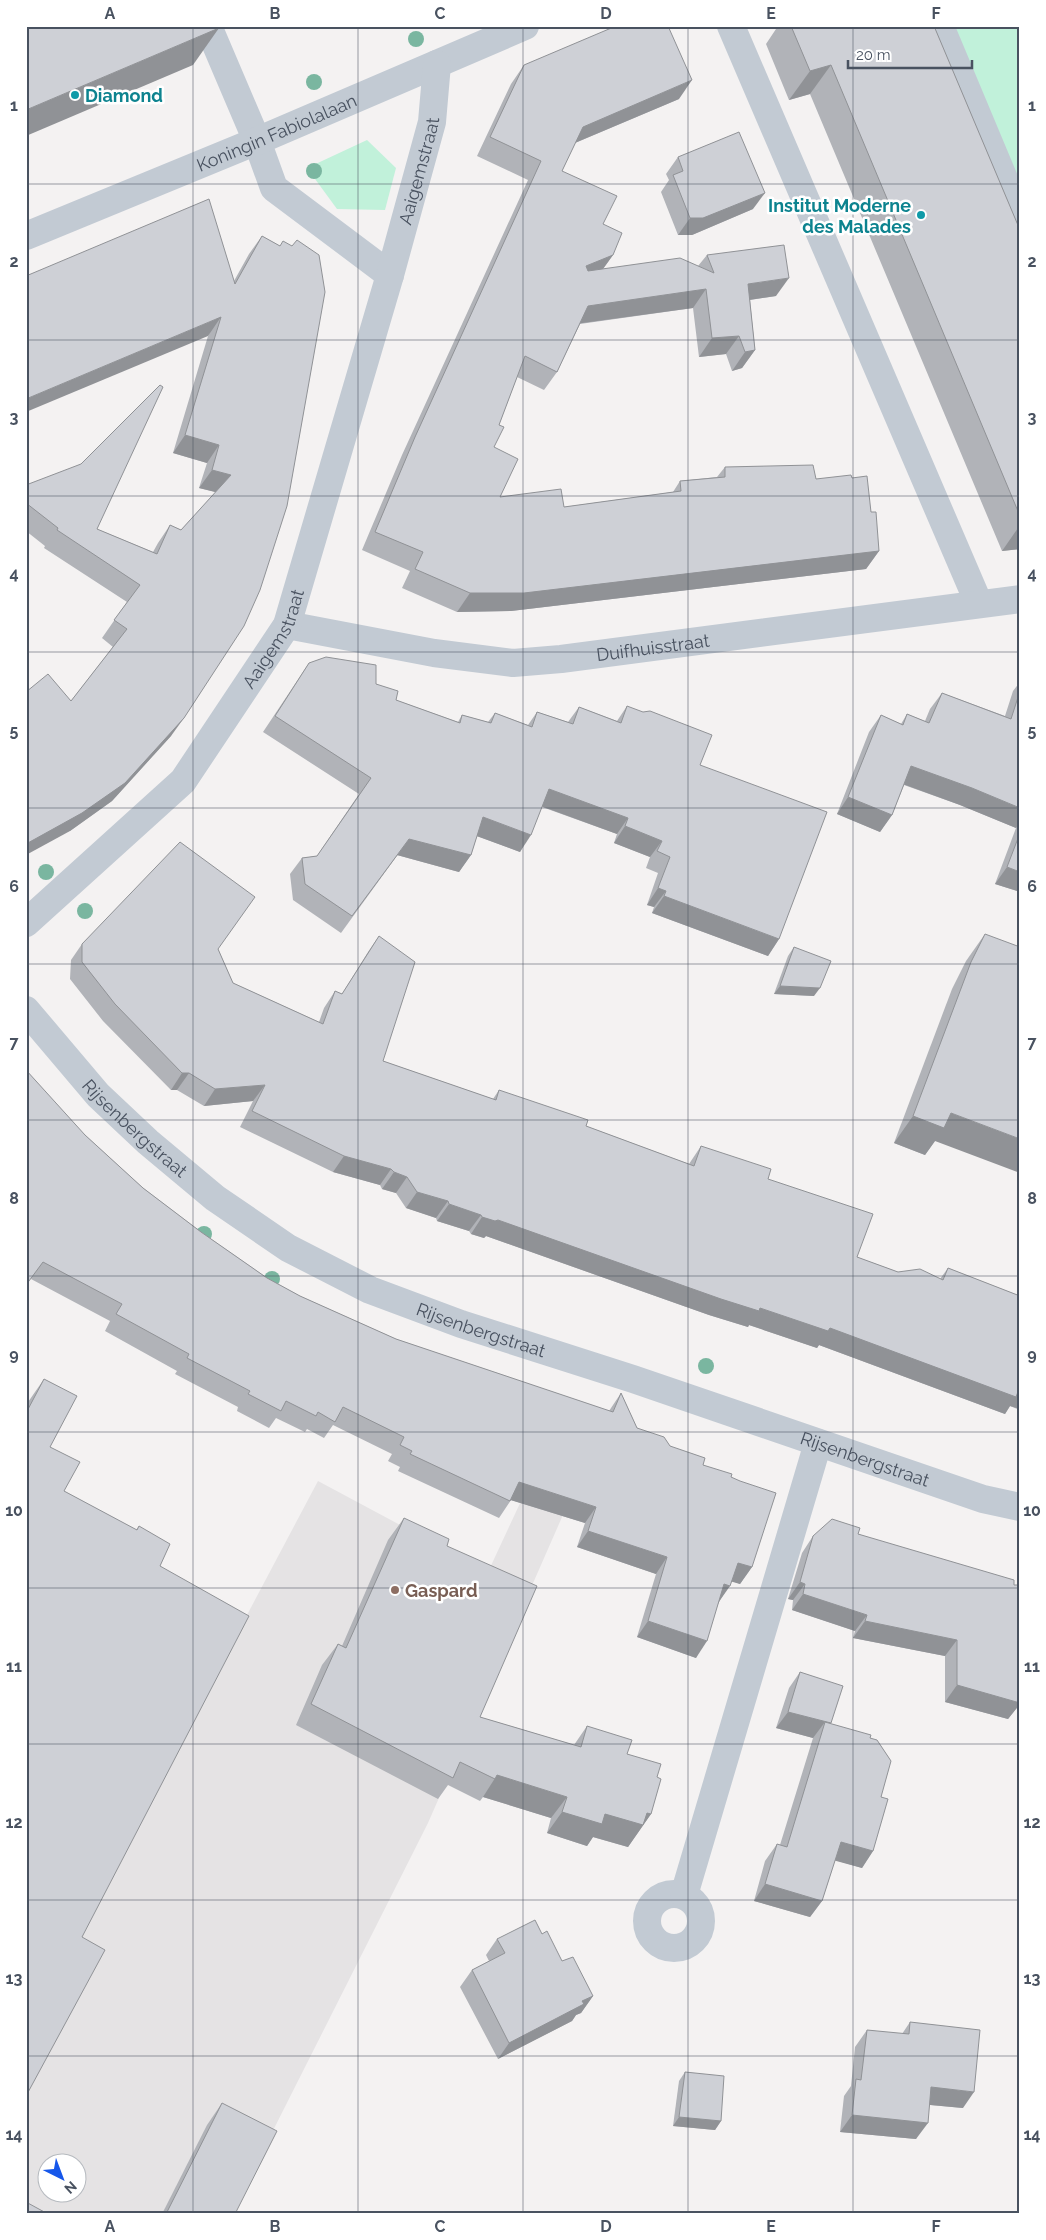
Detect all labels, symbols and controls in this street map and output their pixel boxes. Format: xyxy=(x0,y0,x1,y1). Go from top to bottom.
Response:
text: A xyxy=(105,4,116,23)
text: B xyxy=(270,4,281,23)
text: C xyxy=(435,4,446,23)
text: D xyxy=(600,4,612,23)
text: E xyxy=(766,4,776,23)
text: F xyxy=(931,4,941,23)
scale bar xyxy=(848,38,972,70)
text: 20 m xyxy=(856,46,891,64)
place label: Diamond xyxy=(85,85,163,106)
marker: Diamond xyxy=(69,89,81,101)
street label: Koningin Fabiolalaan xyxy=(193,89,360,175)
text: 1 xyxy=(10,96,18,115)
text: 1 xyxy=(1028,96,1036,115)
street label: Aaigemstraat xyxy=(394,116,443,227)
place label: Institut Moderne des Malades xyxy=(768,195,911,237)
marker: Institut Moderne des Malades xyxy=(915,209,927,221)
text: 2 xyxy=(9,252,19,271)
text: 2 xyxy=(1027,252,1037,271)
text: 3 xyxy=(10,408,19,427)
text: 3 xyxy=(1028,408,1037,427)
text: 4 xyxy=(9,564,19,583)
text: 4 xyxy=(1027,564,1037,583)
street label: Aaigemstraat xyxy=(237,586,308,692)
street label: Duifhuisstraat xyxy=(595,629,711,665)
text: 5 xyxy=(10,721,19,740)
text: 5 xyxy=(1028,721,1037,740)
text: 6 xyxy=(9,877,19,896)
text: 6 xyxy=(1027,877,1037,896)
text: 7 xyxy=(10,1033,19,1052)
text: 7 xyxy=(1028,1033,1037,1052)
street label: Rijsenbergstraat xyxy=(78,1075,192,1181)
text: 8 xyxy=(9,1189,19,1208)
text: 8 xyxy=(1027,1189,1037,1208)
street label: Rijsenbergstraat xyxy=(414,1298,548,1361)
text: 9 xyxy=(9,1345,19,1364)
text: 9 xyxy=(1027,1345,1037,1364)
street label: Rijsenbergstraat xyxy=(798,1427,932,1490)
text: 10 xyxy=(5,1501,23,1520)
text: 10 xyxy=(1023,1501,1041,1520)
place label: Gaspard xyxy=(405,1580,478,1601)
marker: Gaspard xyxy=(389,1584,401,1596)
text: 11 xyxy=(6,1657,22,1676)
text: 11 xyxy=(1024,1657,1040,1676)
text: 12 xyxy=(6,1813,22,1832)
text: 12 xyxy=(1024,1813,1040,1832)
text: 13 xyxy=(6,1969,22,1988)
text: 13 xyxy=(1024,1969,1040,1988)
text: 14 xyxy=(5,2125,23,2144)
text: 14 xyxy=(1023,2125,1041,2144)
north arrow xyxy=(38,2152,88,2202)
text: N xyxy=(61,2178,80,2197)
text: A xyxy=(105,2217,116,2236)
text: B xyxy=(270,2217,281,2236)
text: C xyxy=(435,2217,446,2236)
text: D xyxy=(600,2217,612,2236)
text: E xyxy=(766,2217,776,2236)
text: F xyxy=(931,2217,941,2236)

